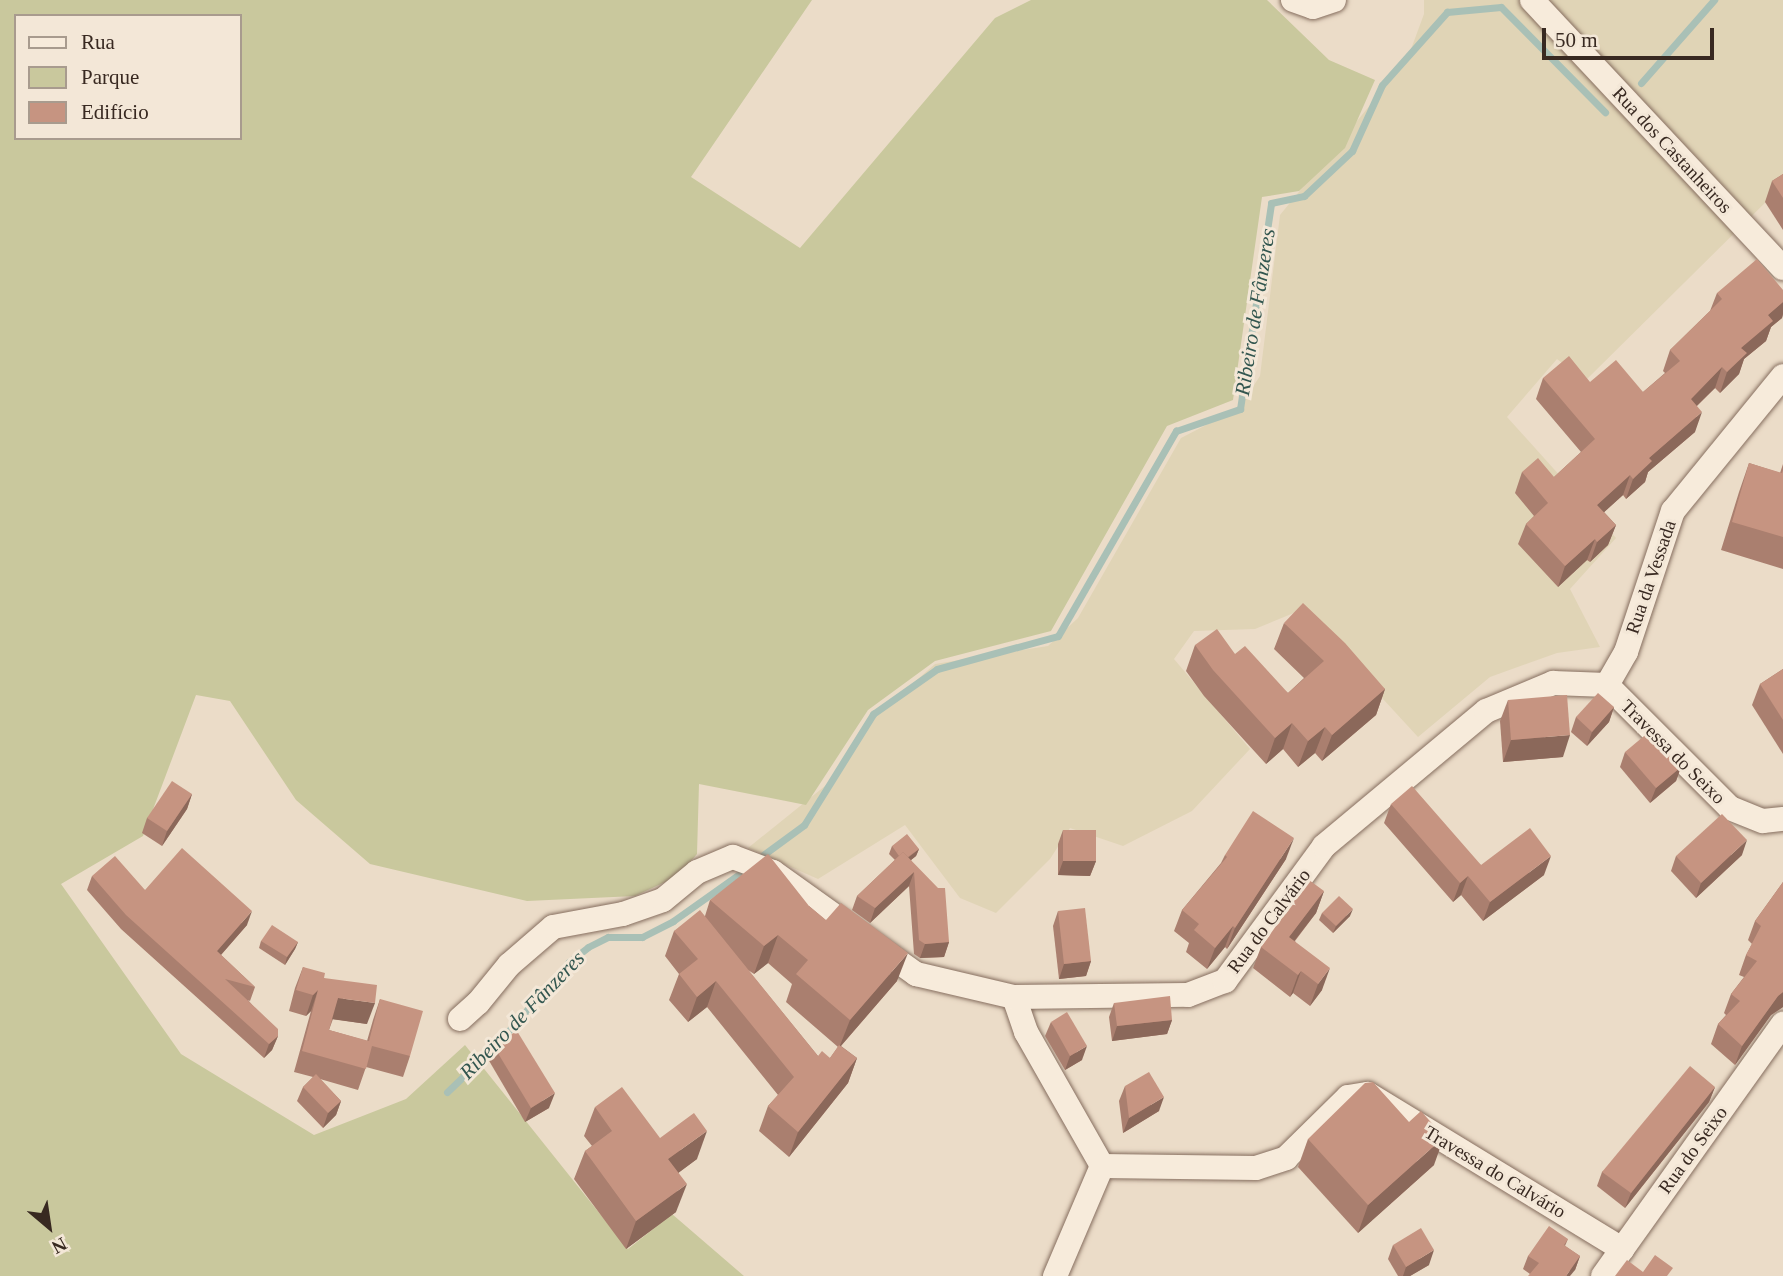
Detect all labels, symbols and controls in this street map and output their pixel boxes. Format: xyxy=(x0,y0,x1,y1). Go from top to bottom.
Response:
legend xyxy=(14,14,242,140)
scale bar xyxy=(1545,14,1716,58)
text: 50 m xyxy=(1555,28,1598,52)
text: Rua xyxy=(81,30,115,54)
text: Parque xyxy=(81,65,139,89)
street label: Rua dos Castanheiros xyxy=(1608,82,1736,218)
text: Edifício xyxy=(81,100,149,124)
water label: Ribeiro de Fânzeres xyxy=(1229,227,1281,397)
street label: Rua da Vessada xyxy=(1621,517,1681,637)
street label: Travessa do Seixo xyxy=(1616,695,1730,809)
street label: Rua do Calvário xyxy=(1222,864,1316,978)
water label: Ribeiro de Fânzeres xyxy=(454,946,590,1084)
street label: Rua do Seixo xyxy=(1654,1102,1732,1198)
street label: Travessa do Calvário xyxy=(1420,1121,1570,1223)
north arrow xyxy=(14,1192,84,1262)
text: N xyxy=(48,1233,71,1258)

